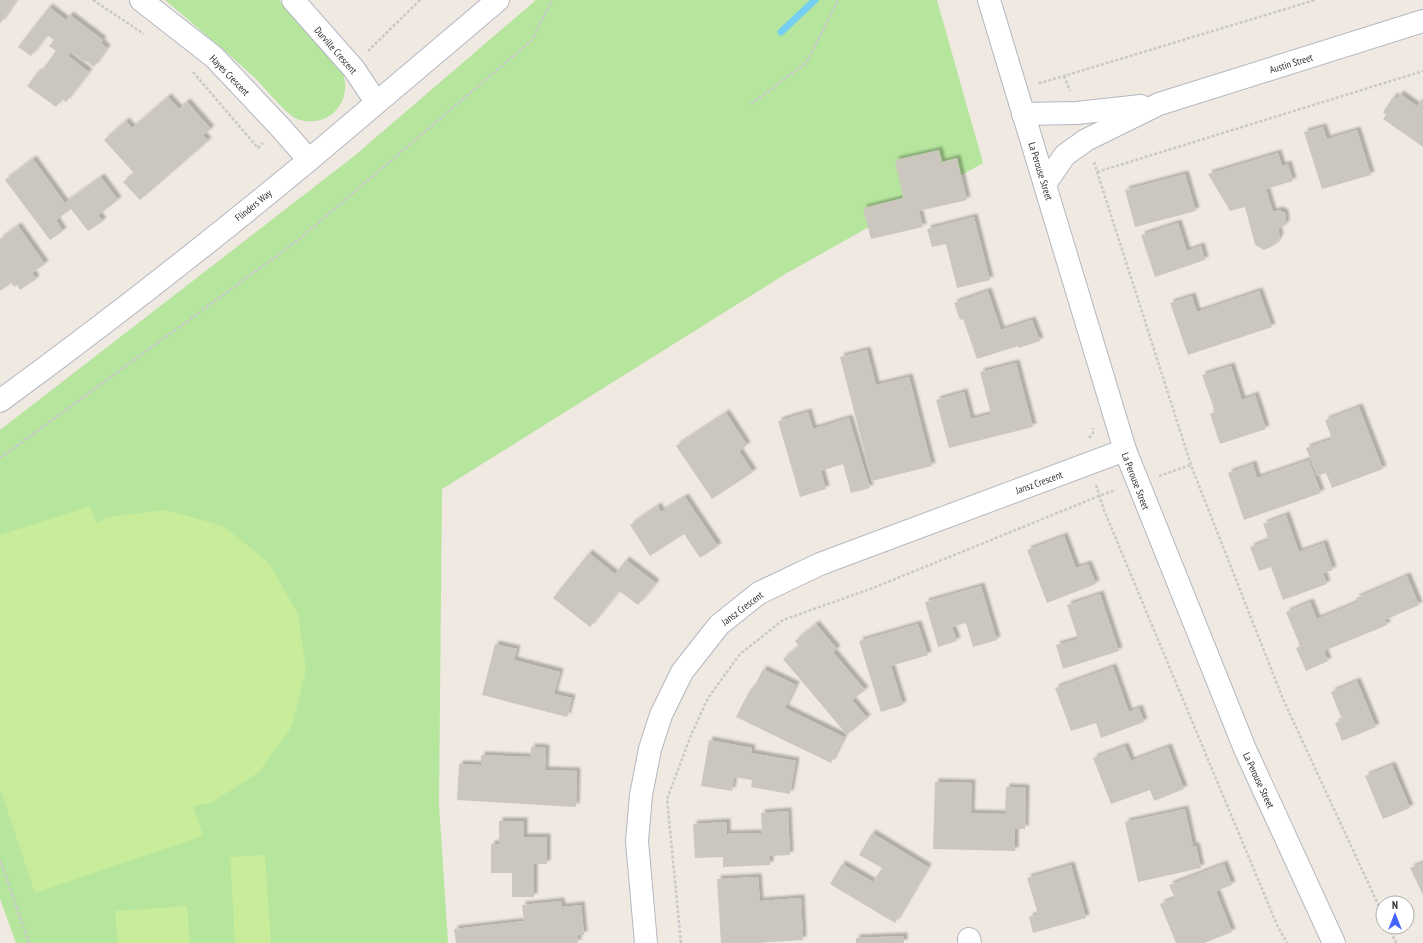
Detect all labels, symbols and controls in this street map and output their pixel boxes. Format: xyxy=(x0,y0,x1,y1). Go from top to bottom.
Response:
street label: Durville Crescent xyxy=(311,24,360,77)
street label: Austin Street xyxy=(1268,51,1315,76)
street label: Hayes Crescent xyxy=(207,52,253,99)
street label: La Perouse Street xyxy=(1026,140,1056,202)
street label: Flinders Way xyxy=(232,186,275,224)
street label: La Perouse Street xyxy=(1119,451,1152,512)
street label: Jansz Crescent xyxy=(1013,468,1065,497)
street label: Jansz Crescent xyxy=(718,588,766,629)
street label: La Perouse Street xyxy=(1240,750,1277,810)
north arrow xyxy=(1375,895,1415,935)
text: N xyxy=(1392,898,1398,912)

